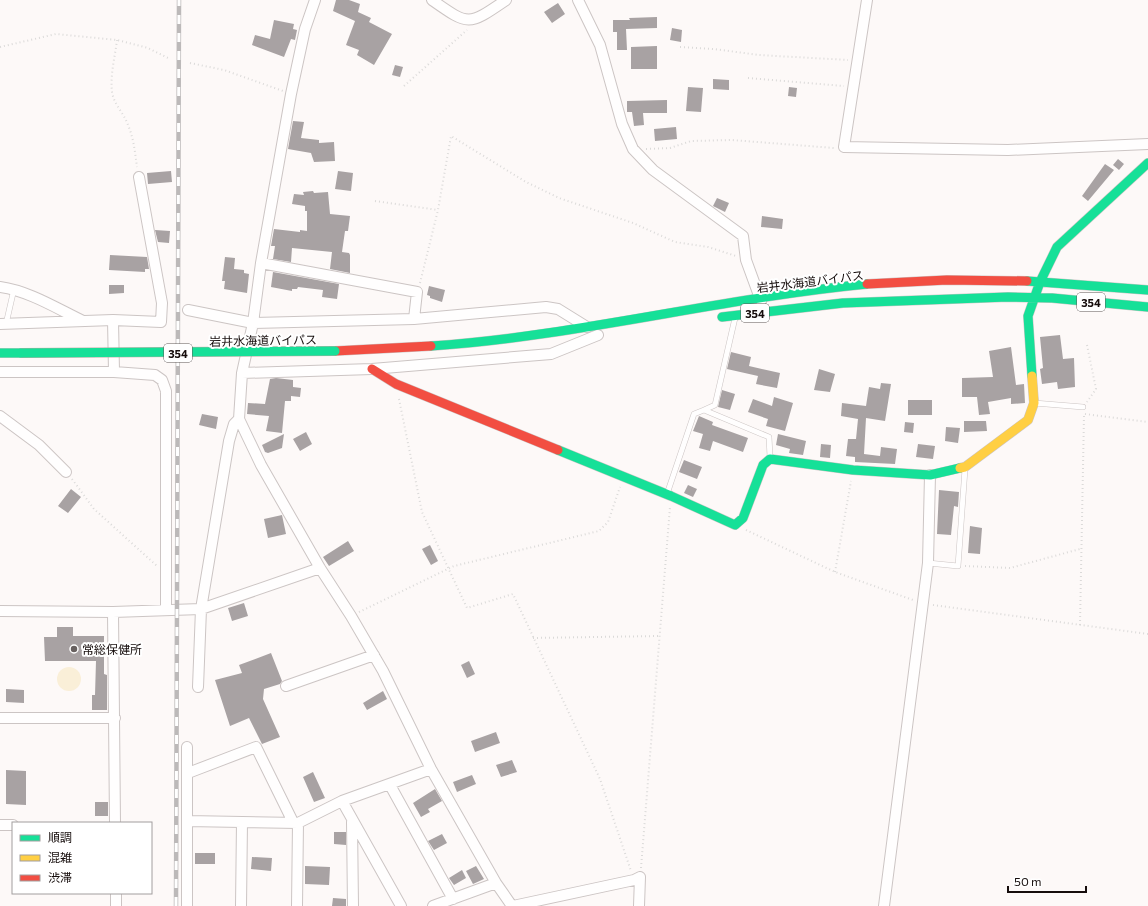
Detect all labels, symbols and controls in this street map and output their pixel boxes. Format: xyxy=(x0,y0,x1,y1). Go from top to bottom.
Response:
street label: 岩井水海道バイパス xyxy=(756,267,864,295)
road number: 354 xyxy=(1077,293,1105,311)
road number: 354 xyxy=(741,304,769,322)
street label: 岩井水海道バイパス xyxy=(209,332,317,348)
road number: 354 xyxy=(164,344,192,362)
place label: 常総保健所 xyxy=(82,642,142,656)
marker: 常総保健所 xyxy=(69,644,79,654)
legend xyxy=(12,822,152,894)
text: 順調 xyxy=(48,830,72,844)
text: 混雑 xyxy=(48,850,72,864)
scale bar xyxy=(1008,868,1086,894)
text: 渋滞 xyxy=(48,870,72,884)
text: 50 m xyxy=(1014,874,1042,888)

